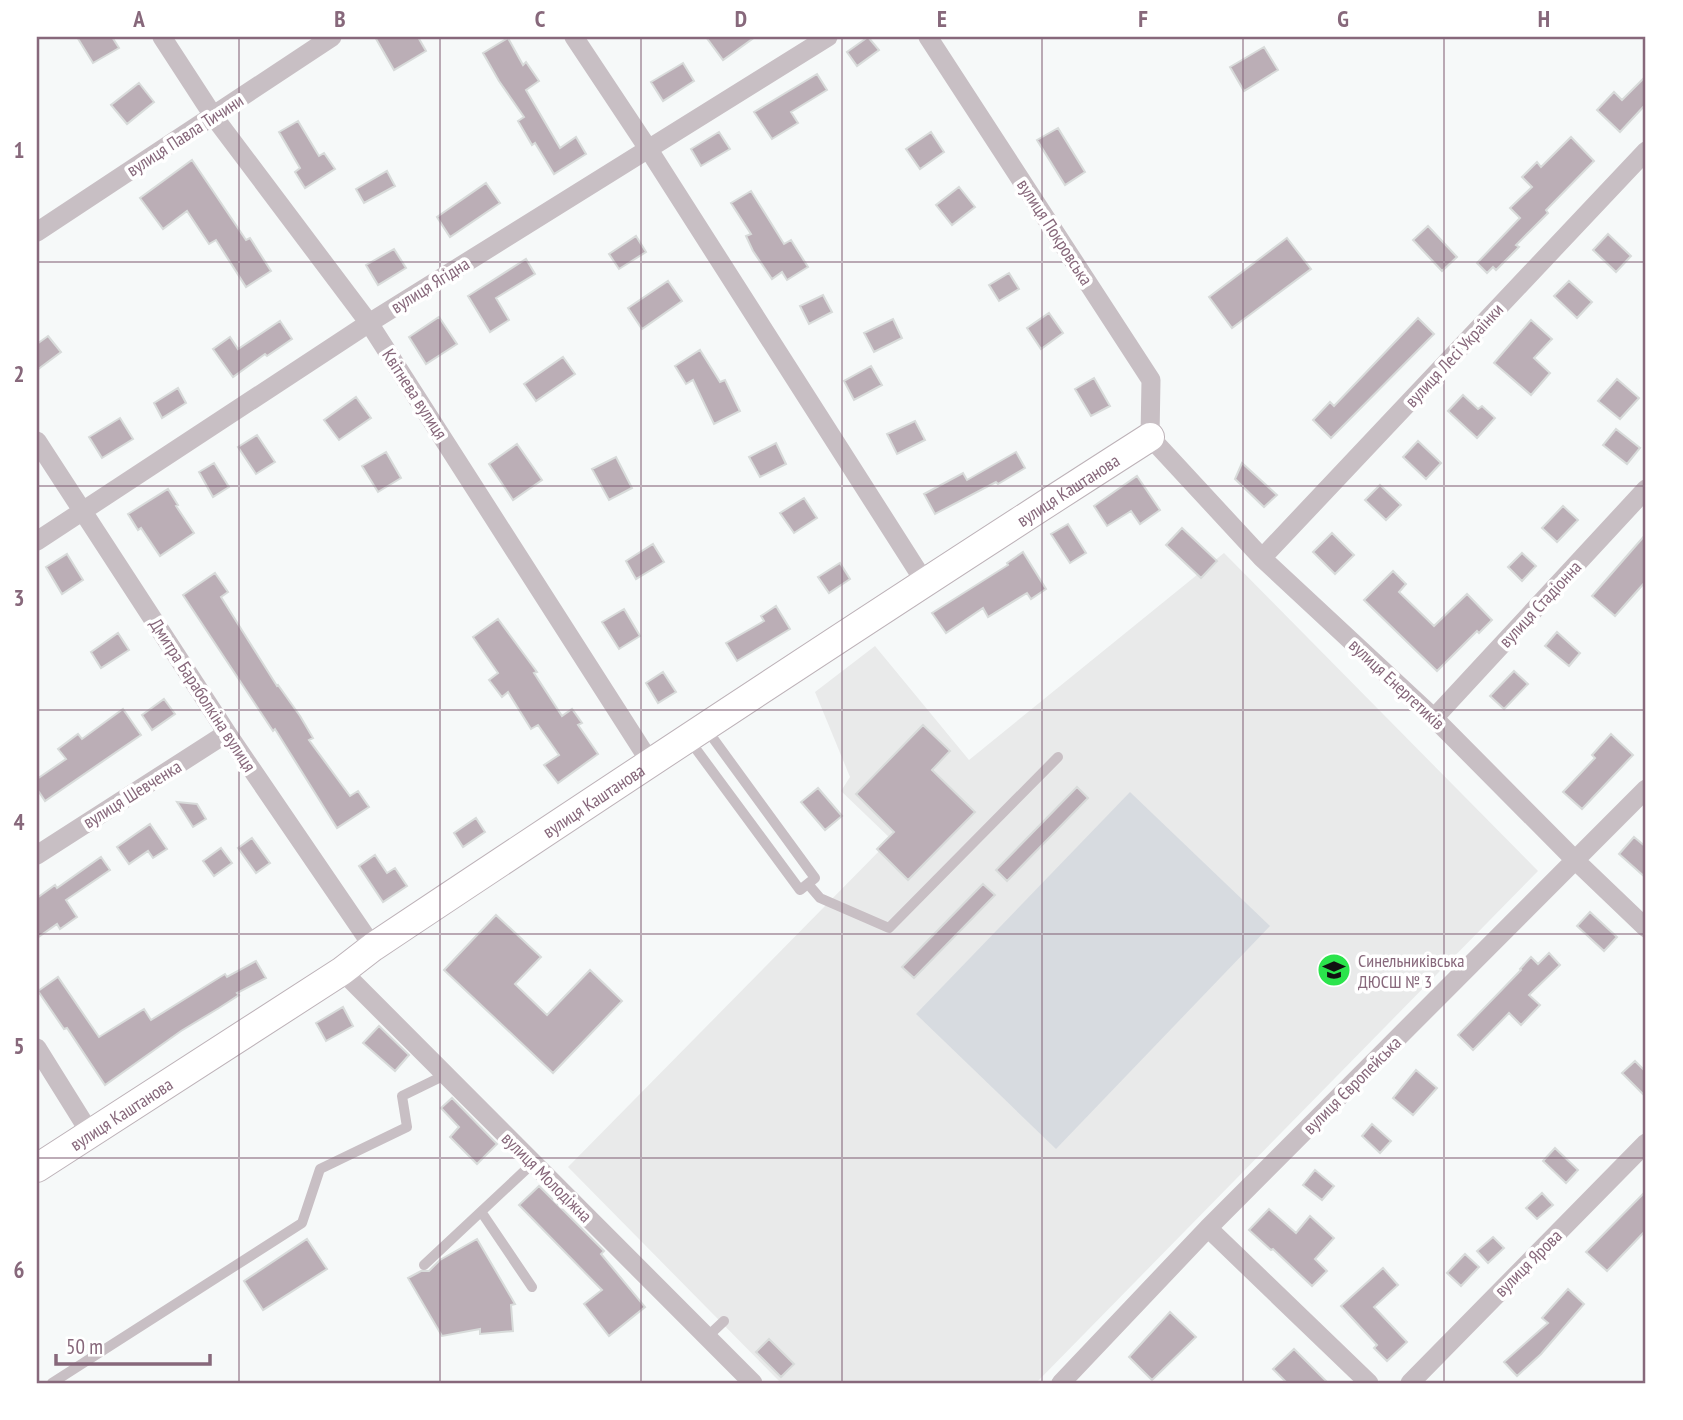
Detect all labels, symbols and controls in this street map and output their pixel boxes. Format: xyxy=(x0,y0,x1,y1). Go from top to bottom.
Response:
text: A xyxy=(132,4,145,33)
text: B xyxy=(334,4,346,33)
text: C xyxy=(535,4,546,33)
text: D xyxy=(735,4,747,33)
text: E xyxy=(937,4,947,33)
text: F xyxy=(1138,4,1148,33)
text: G xyxy=(1337,4,1349,33)
text: H xyxy=(1538,4,1550,33)
street label: вулиця Павла Тичини xyxy=(122,89,248,181)
text: 1 xyxy=(14,135,25,164)
street label: вулиця Покровська xyxy=(1012,174,1098,290)
street label: вулиця Ягідна xyxy=(387,252,473,318)
street label: вулиця Лесі Українки xyxy=(1400,298,1508,412)
street label: Квітнева вулиця xyxy=(377,344,453,444)
text: 2 xyxy=(14,359,25,388)
street label: вулиця Каштанова xyxy=(1012,448,1123,531)
street label: вулиця Стадіонна xyxy=(1494,556,1586,652)
text: 3 xyxy=(14,583,25,612)
street label: Дмитра Бараболкіна вулиця xyxy=(145,614,261,776)
street label: вулиця Енергетиків xyxy=(1344,634,1450,734)
street label: вулиця Шевченка xyxy=(79,755,185,833)
street label: вулиця Каштанова xyxy=(538,758,649,842)
text: 4 xyxy=(14,807,25,836)
place label: Синельниківська ДЮСШ № 3 xyxy=(1358,949,1464,993)
school or university icon: Синельниківська ДЮСШ № 3 xyxy=(1315,951,1353,989)
text: 5 xyxy=(14,1031,25,1060)
street label: вулиця Європейська xyxy=(1298,1031,1406,1139)
street label: вулиця Каштанова xyxy=(65,1072,177,1155)
street label: вулиця Молодіжна xyxy=(497,1127,597,1227)
street label: вулиця Ярова xyxy=(1489,1224,1567,1302)
text: 6 xyxy=(14,1255,25,1284)
scale bar xyxy=(56,1322,210,1366)
text: 50 m xyxy=(66,1333,103,1360)

